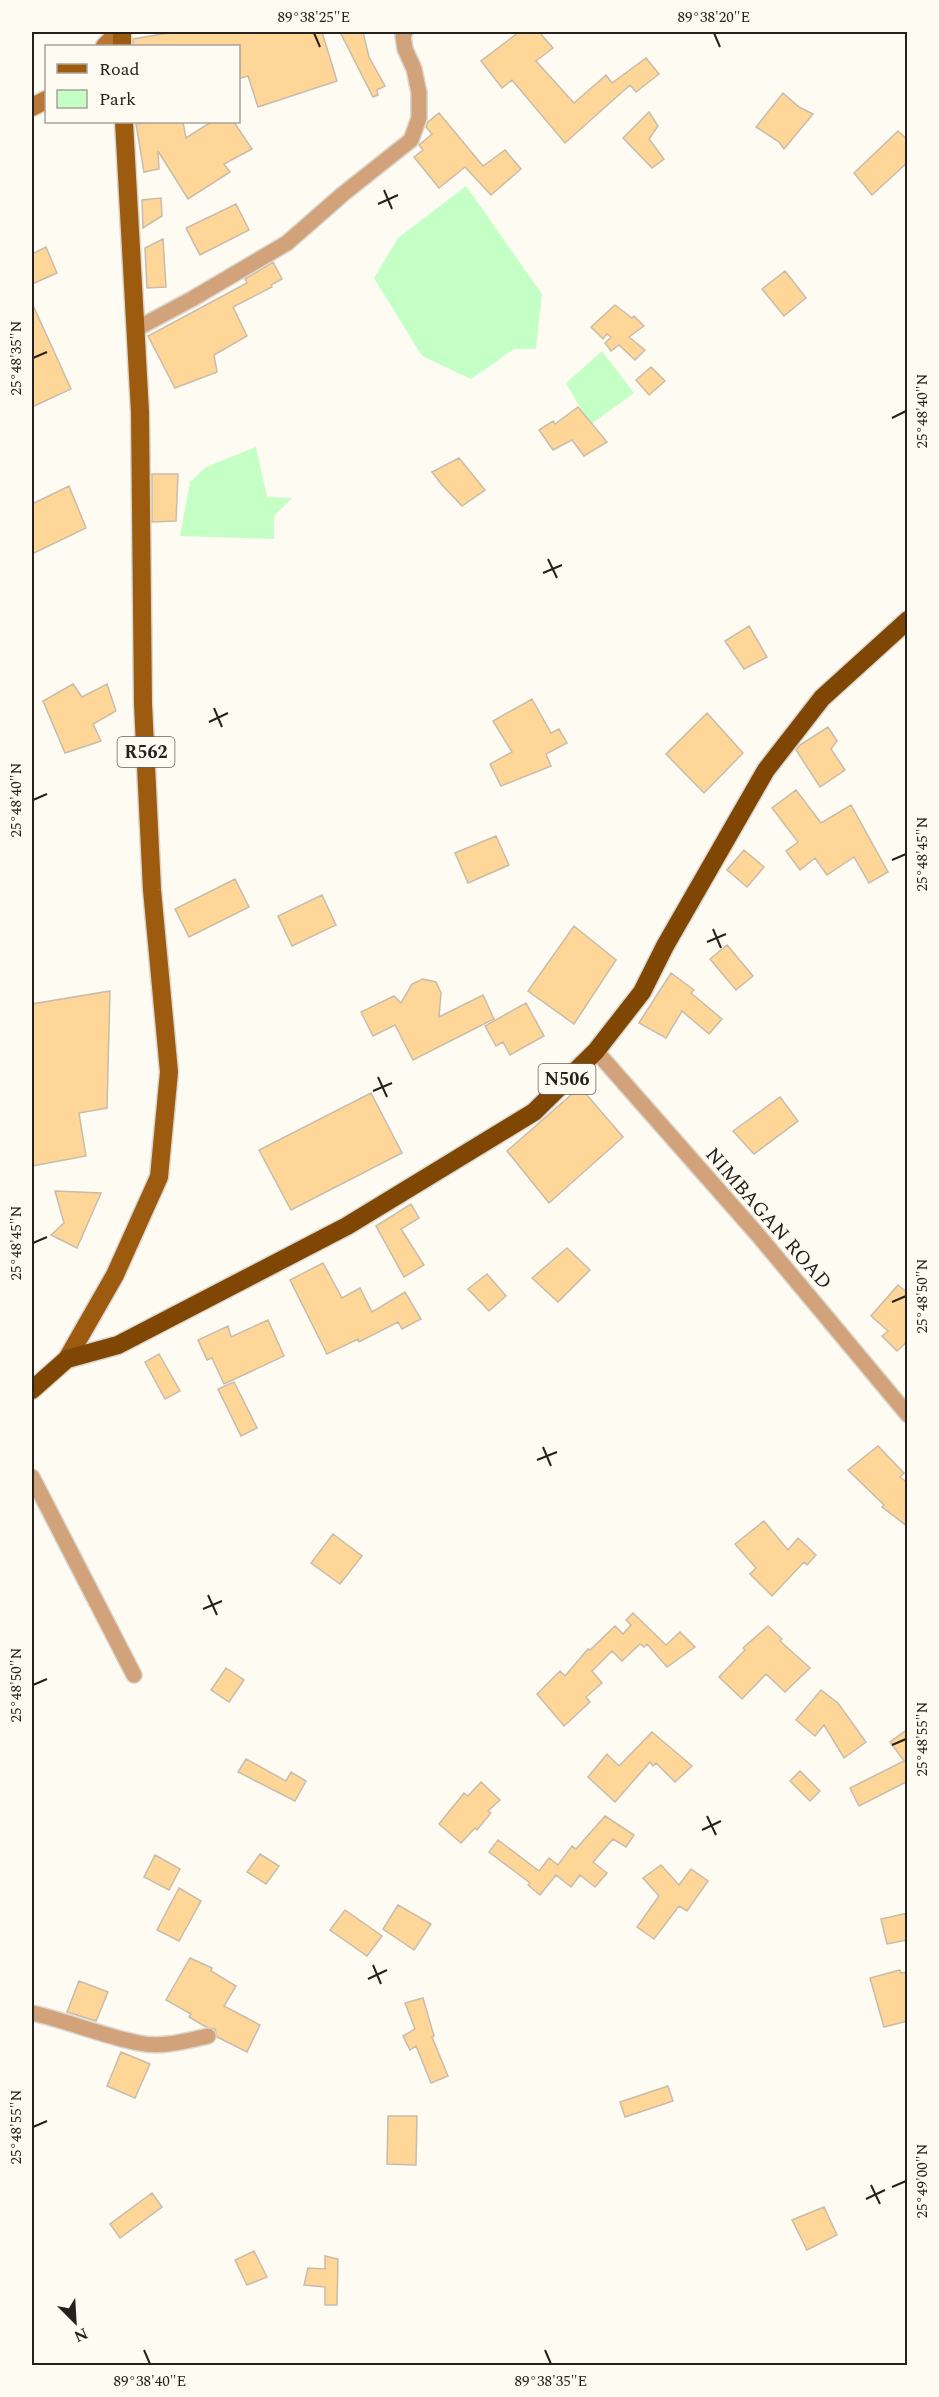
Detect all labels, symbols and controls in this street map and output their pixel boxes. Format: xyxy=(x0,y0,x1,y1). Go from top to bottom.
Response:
text: 89°38'25"E xyxy=(278,6,350,29)
text: 89°38'20"E xyxy=(678,6,750,29)
legend xyxy=(45,45,240,123)
text: Road xyxy=(99,56,140,83)
text: Park xyxy=(99,86,136,113)
text: 25°48'35"N xyxy=(5,320,28,396)
text: 25°48'40"N xyxy=(911,373,934,449)
road number: R562 xyxy=(118,737,174,767)
text: 25°48'40"N xyxy=(5,762,28,838)
text: 25°48'45"N xyxy=(911,816,934,892)
road number: N506 xyxy=(538,1064,596,1094)
street label: NIMBAGAN ROAD xyxy=(698,1141,839,1296)
text: 25°48'45"N xyxy=(5,1205,28,1281)
text: 25°48'50"N xyxy=(911,1258,934,1334)
text: 25°48'50"N xyxy=(5,1647,28,1723)
text: 25°48'55"N xyxy=(911,1701,934,1777)
text: 25°48'55"N xyxy=(5,2089,28,2165)
text: 25°49'00"N xyxy=(911,2143,934,2219)
north arrow xyxy=(45,2292,105,2352)
text: N xyxy=(70,2321,92,2348)
text: 89°38'40"E xyxy=(114,2370,186,2393)
text: 89°38'35"E xyxy=(515,2370,587,2393)

